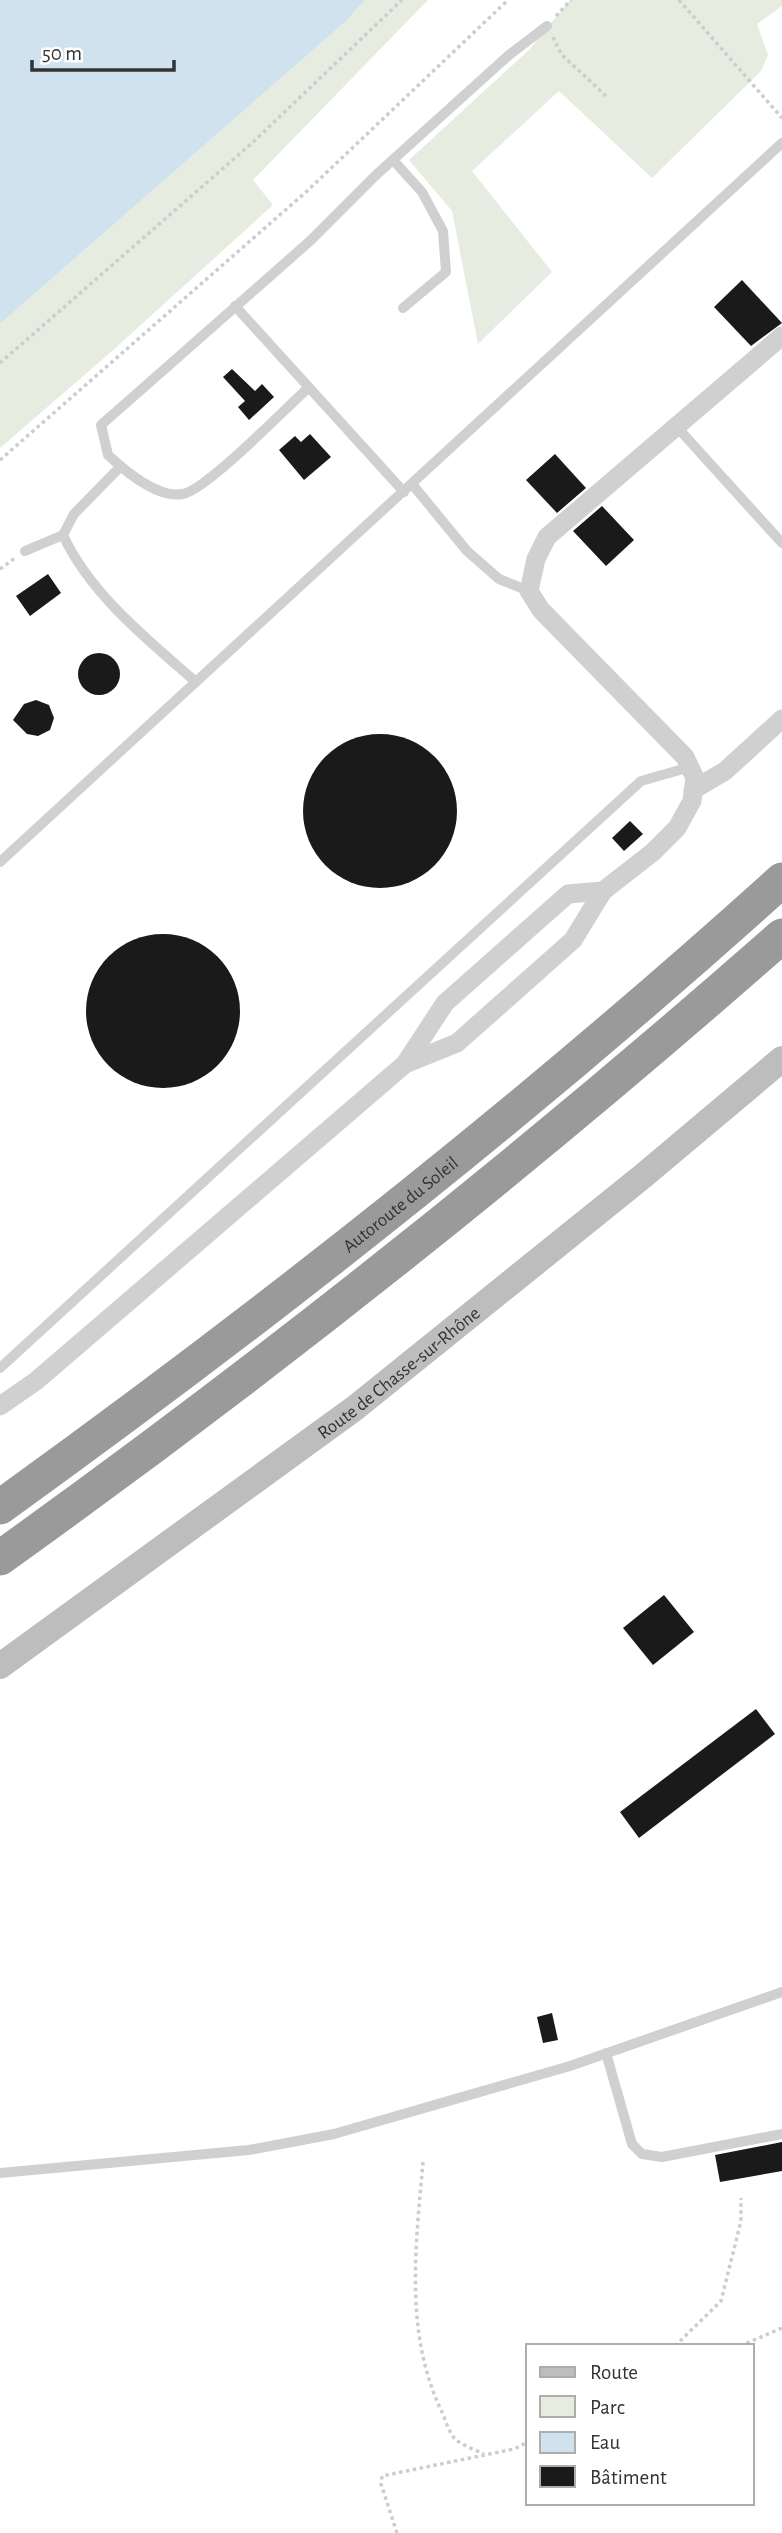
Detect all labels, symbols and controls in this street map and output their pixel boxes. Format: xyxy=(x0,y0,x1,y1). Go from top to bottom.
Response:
scale bar xyxy=(32,28,173,72)
text: 50 m xyxy=(42,43,82,64)
street label: Autoroute du Soleil xyxy=(340,1153,462,1257)
street label: Route de Chasse-sur-Rhône xyxy=(314,1304,484,1443)
legend xyxy=(526,2344,754,2505)
text: Route xyxy=(590,2362,638,2383)
text: Parc xyxy=(590,2397,625,2418)
text: Eau xyxy=(590,2432,620,2453)
text: Bâtiment xyxy=(590,2467,667,2488)

